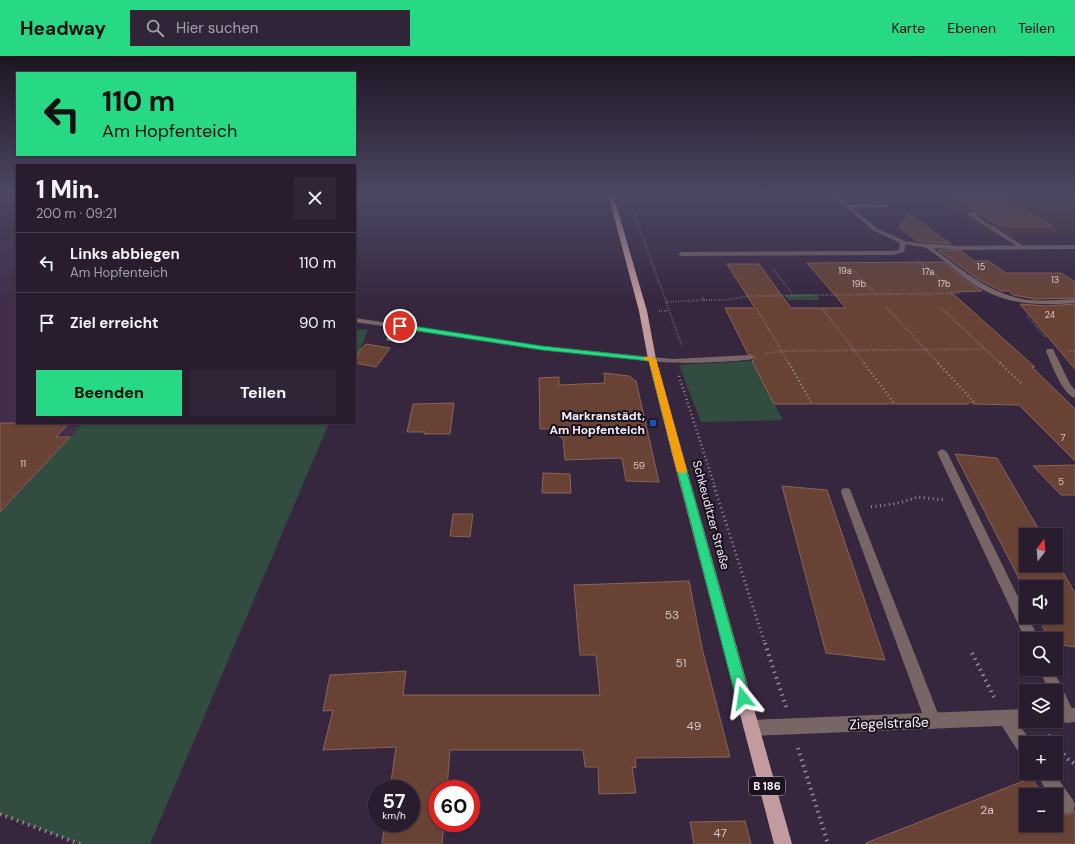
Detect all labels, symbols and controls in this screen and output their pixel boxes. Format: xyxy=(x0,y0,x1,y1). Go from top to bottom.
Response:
search box xyxy=(130,10,410,46)
text: Headway xyxy=(20,16,106,41)
icon: search xyxy=(144,17,166,39)
text: Hier suchen xyxy=(176,18,258,38)
text: Karte xyxy=(891,19,925,37)
text: Ebenen xyxy=(947,19,996,37)
text: Teilen xyxy=(1018,19,1055,37)
text: 110 m xyxy=(102,83,175,120)
icon: left xyxy=(36,88,88,140)
text: Am Hopfenteich xyxy=(102,119,237,143)
text: 1 Min. xyxy=(36,174,100,205)
button: close xyxy=(294,177,336,219)
text: 200 m · 09:21 xyxy=(36,205,117,222)
text: Links abbiegen xyxy=(70,244,180,264)
icon: left xyxy=(36,252,58,274)
text: 110 m xyxy=(299,253,336,273)
house number: 15 xyxy=(977,261,985,273)
text: Am Hopfenteich xyxy=(70,264,168,281)
house number: 19a xyxy=(838,265,852,277)
house number: 17a xyxy=(922,266,934,278)
house number: 13 xyxy=(1051,274,1059,286)
house number: 19b xyxy=(852,278,866,290)
house number: 17b xyxy=(937,278,951,290)
pin xyxy=(383,309,417,343)
house number: 24 xyxy=(1045,309,1056,321)
icon: arrive xyxy=(36,312,58,334)
text: Ziel erreicht xyxy=(70,313,159,333)
text: 90 m xyxy=(299,313,336,333)
icon: arrive xyxy=(389,315,411,337)
button: Beenden xyxy=(36,370,182,416)
button: Teilen xyxy=(190,370,336,416)
place label: Markranstädt, Am Hopfenteich xyxy=(550,408,645,438)
marker: Markranstädt, Am Hopfenteich xyxy=(648,418,658,428)
house number: 7 xyxy=(1060,431,1066,444)
house number: 11 xyxy=(20,457,26,470)
house number: 59 xyxy=(633,459,645,472)
street label: Schkeuditzer Straße xyxy=(689,459,733,571)
house number: 5 xyxy=(1058,475,1064,488)
north arrow xyxy=(1019,528,1063,572)
map controls xyxy=(1019,528,1063,832)
button: sound xyxy=(1019,580,1063,624)
house number: 53 xyxy=(665,607,679,623)
button: search xyxy=(1019,632,1063,676)
house number: 51 xyxy=(675,655,687,671)
position arrow xyxy=(722,677,764,719)
button: layers xyxy=(1019,684,1063,728)
street label: Ziegelstraße xyxy=(849,713,929,733)
house number: 49 xyxy=(687,718,701,734)
button: + xyxy=(1019,736,1063,780)
road number: B 186 xyxy=(749,777,785,795)
speed limit sign: 60 xyxy=(428,780,480,832)
text: 57 xyxy=(382,788,406,814)
button: − xyxy=(1019,788,1063,832)
house number: 2a xyxy=(980,802,994,818)
text: km/h xyxy=(382,809,406,822)
house number: 47 xyxy=(713,825,727,841)

